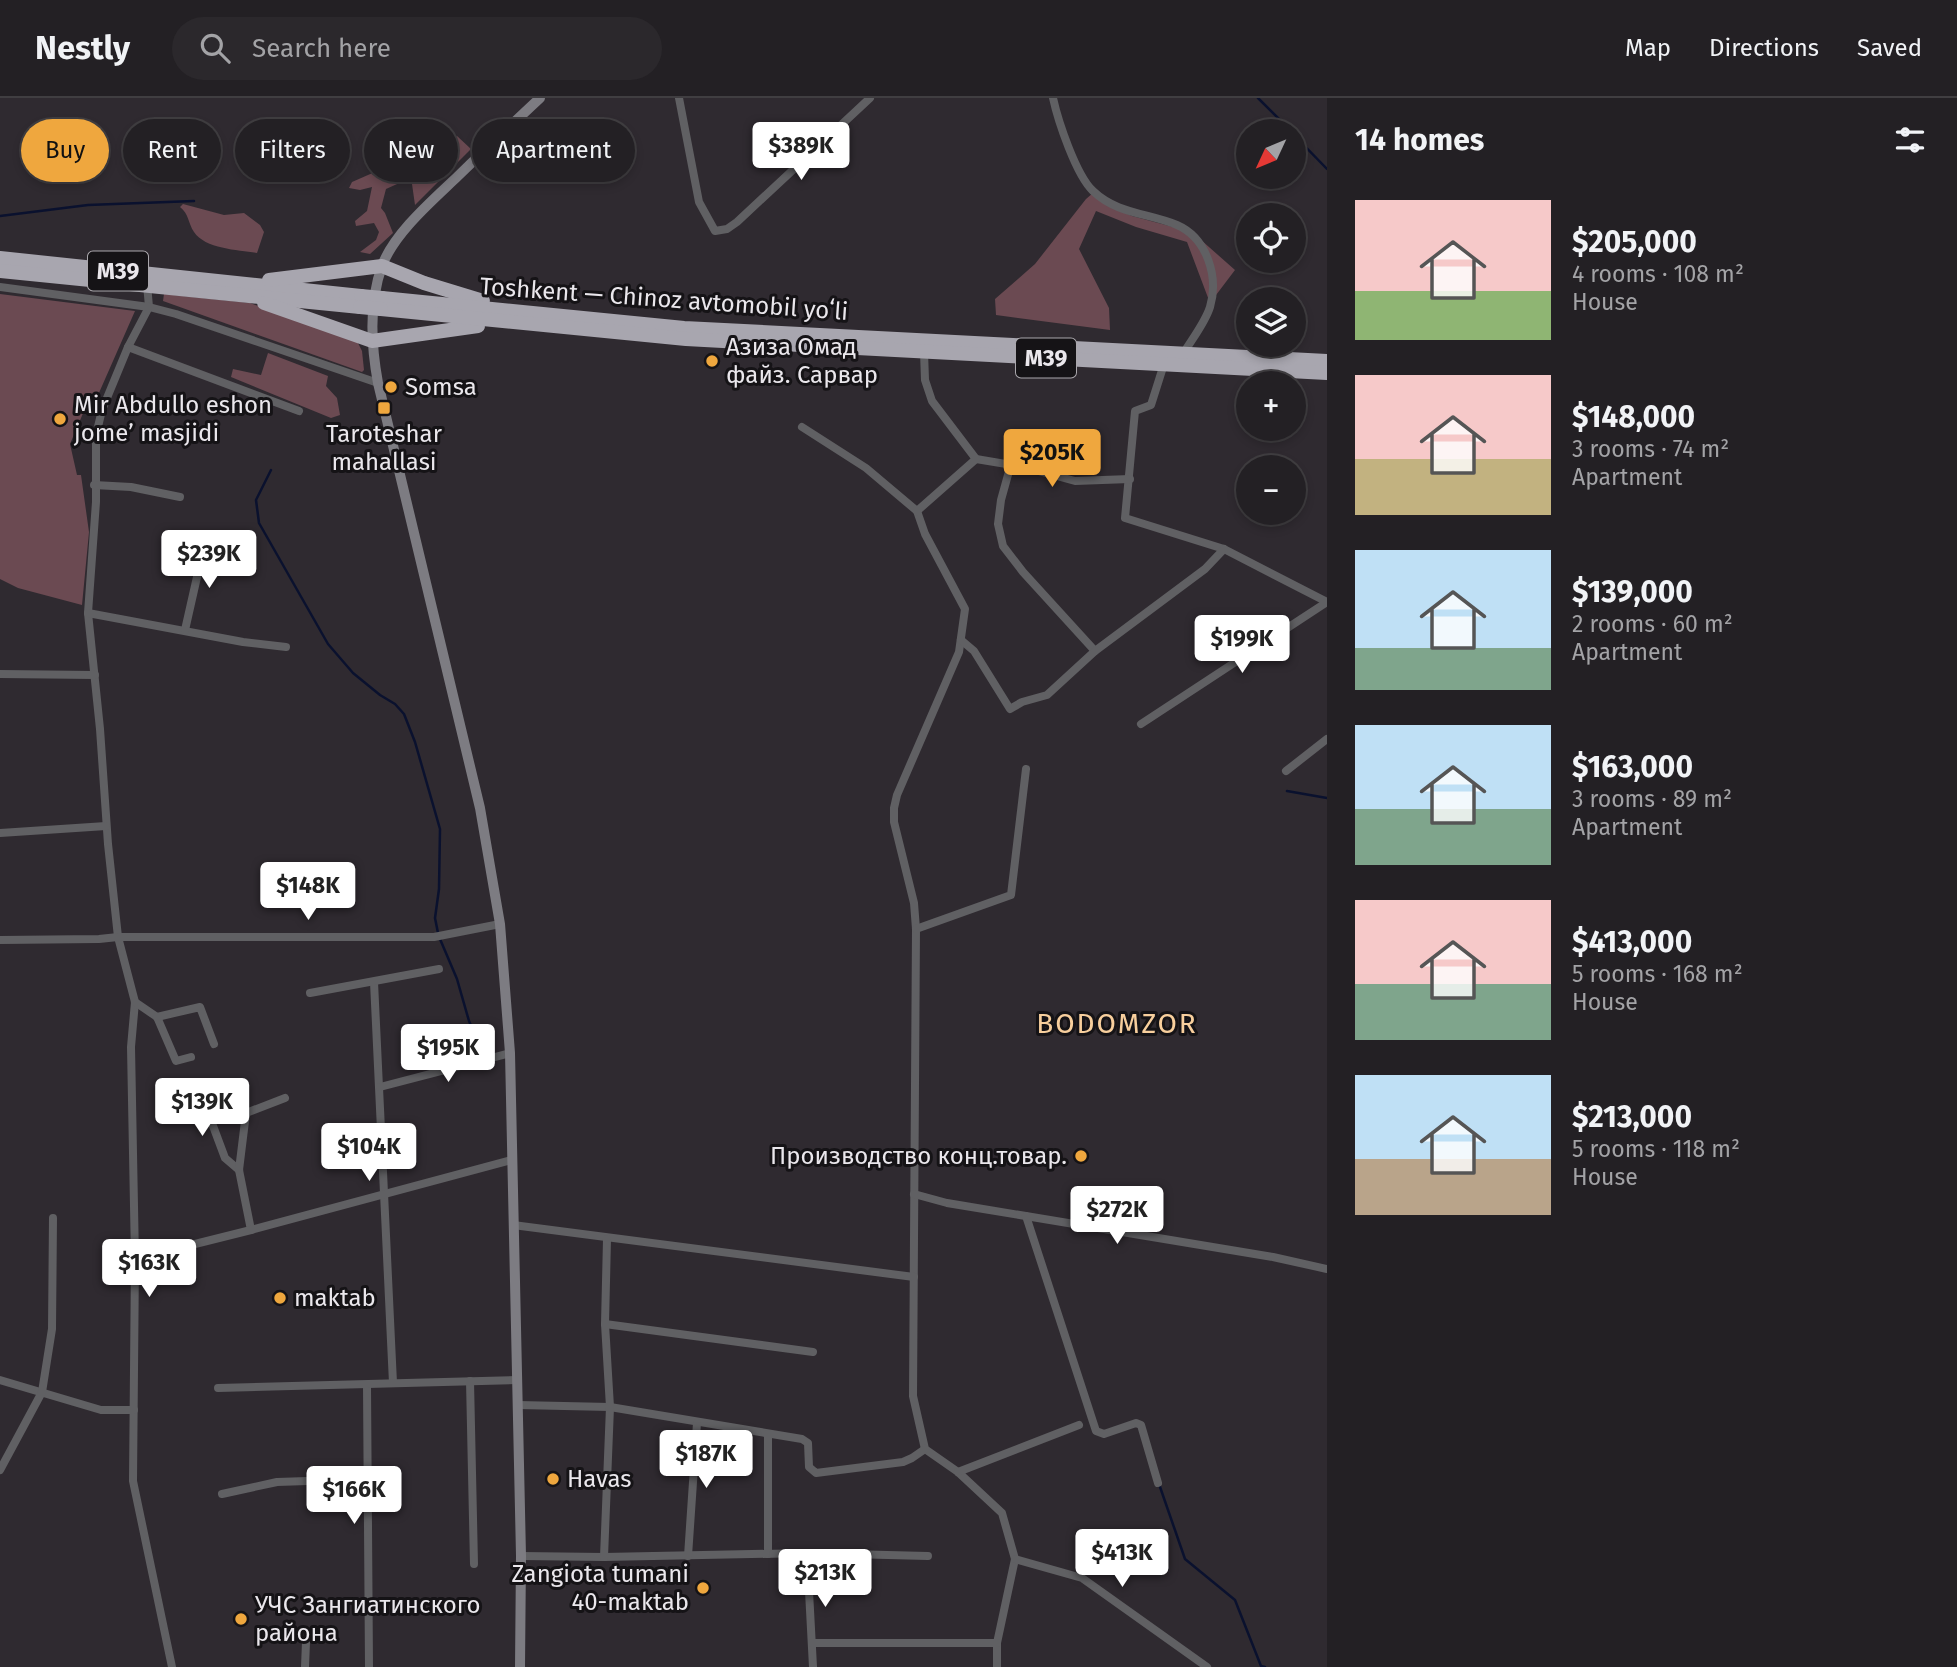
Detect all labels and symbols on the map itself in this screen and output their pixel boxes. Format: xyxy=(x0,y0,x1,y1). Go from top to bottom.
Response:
north arrow xyxy=(1236,119,1306,189)
pin: $389K xyxy=(752,122,850,182)
road number: M39 xyxy=(88,252,148,290)
street label: Toshkent — Chinoz avtomobil yoʻli xyxy=(479,272,849,326)
place label: Азиза Омад файз. Сарвар xyxy=(726,333,878,389)
road number: M39 xyxy=(1016,339,1076,378)
marker: Азиза Омад файз. Сарвар xyxy=(704,353,720,369)
place label: Somsa xyxy=(405,373,477,401)
marker: Somsa xyxy=(383,379,399,395)
place label: Mir Abdullo eshon jome’ masjidi xyxy=(73,391,272,447)
marker: Taroteshar mahallasi xyxy=(376,400,392,416)
marker: Mir Abdullo eshon jome’ masjidi xyxy=(52,411,68,427)
place label: Taroteshar mahallasi xyxy=(326,420,443,476)
pin: $205K xyxy=(1003,430,1101,489)
pin: $239K xyxy=(160,531,258,590)
pin: $199K xyxy=(1193,616,1291,675)
pin: $148K xyxy=(259,862,357,922)
district label: BODOMZOR xyxy=(1036,1007,1198,1040)
pin: $195K xyxy=(399,1024,497,1084)
pin: $139K xyxy=(153,1079,251,1138)
pin: $104K xyxy=(320,1124,418,1183)
place label: Производство конц.товар. xyxy=(770,1142,1067,1170)
marker: Производство конц.товар. xyxy=(1073,1148,1089,1164)
pin: $272K xyxy=(1068,1186,1166,1246)
pin: $163K xyxy=(100,1240,198,1299)
place label: maktab xyxy=(294,1284,376,1312)
marker: maktab xyxy=(272,1290,288,1306)
pin: $187K xyxy=(657,1430,755,1490)
place label: Havas xyxy=(567,1465,631,1493)
pin: $166K xyxy=(305,1466,403,1526)
marker: Havas xyxy=(545,1471,561,1487)
pin: $413K xyxy=(1073,1530,1171,1589)
pin: $213K xyxy=(776,1550,874,1609)
place label: Zangiota tumani 40-maktab xyxy=(511,1560,689,1616)
marker: Zangiota tumani 40-maktab xyxy=(695,1580,711,1596)
place label: УЧС Зангиатинского района xyxy=(255,1591,480,1647)
marker: УЧС Зангиатинского района xyxy=(233,1611,249,1627)

